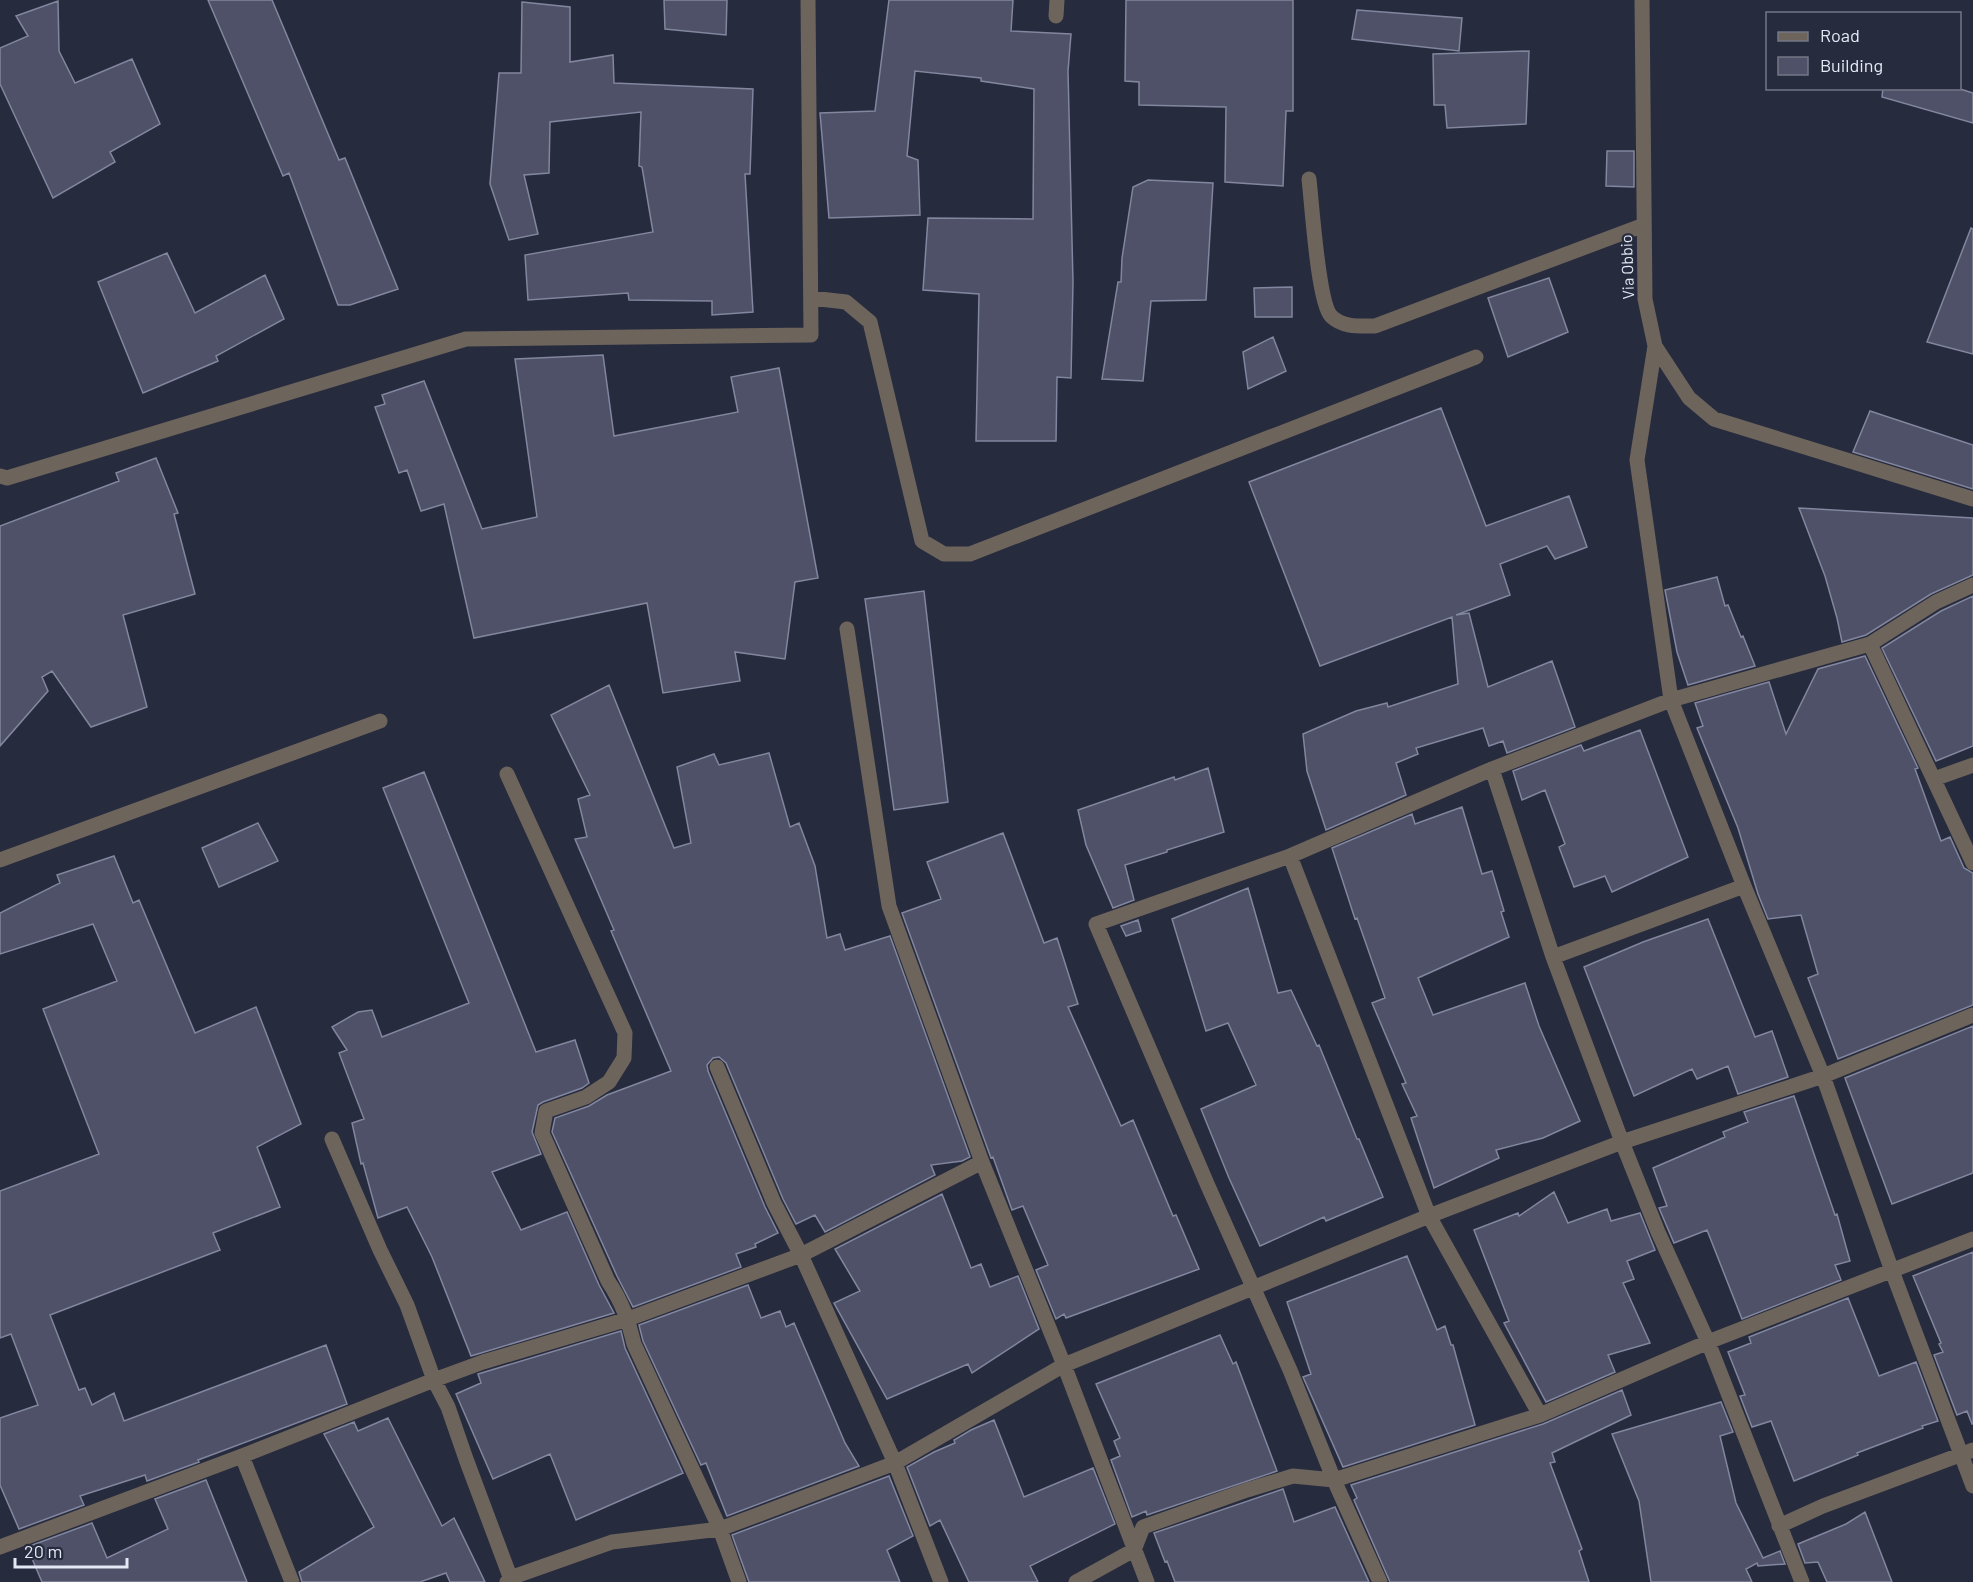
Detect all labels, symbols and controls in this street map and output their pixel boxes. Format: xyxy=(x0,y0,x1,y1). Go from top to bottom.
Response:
legend xyxy=(1766,12,1961,90)
text: Road xyxy=(1820,24,1860,46)
text: Building xyxy=(1820,54,1883,76)
street label: Via Obbio xyxy=(1616,234,1637,300)
scale bar xyxy=(15,1531,128,1569)
text: 20 m xyxy=(24,1540,62,1562)

